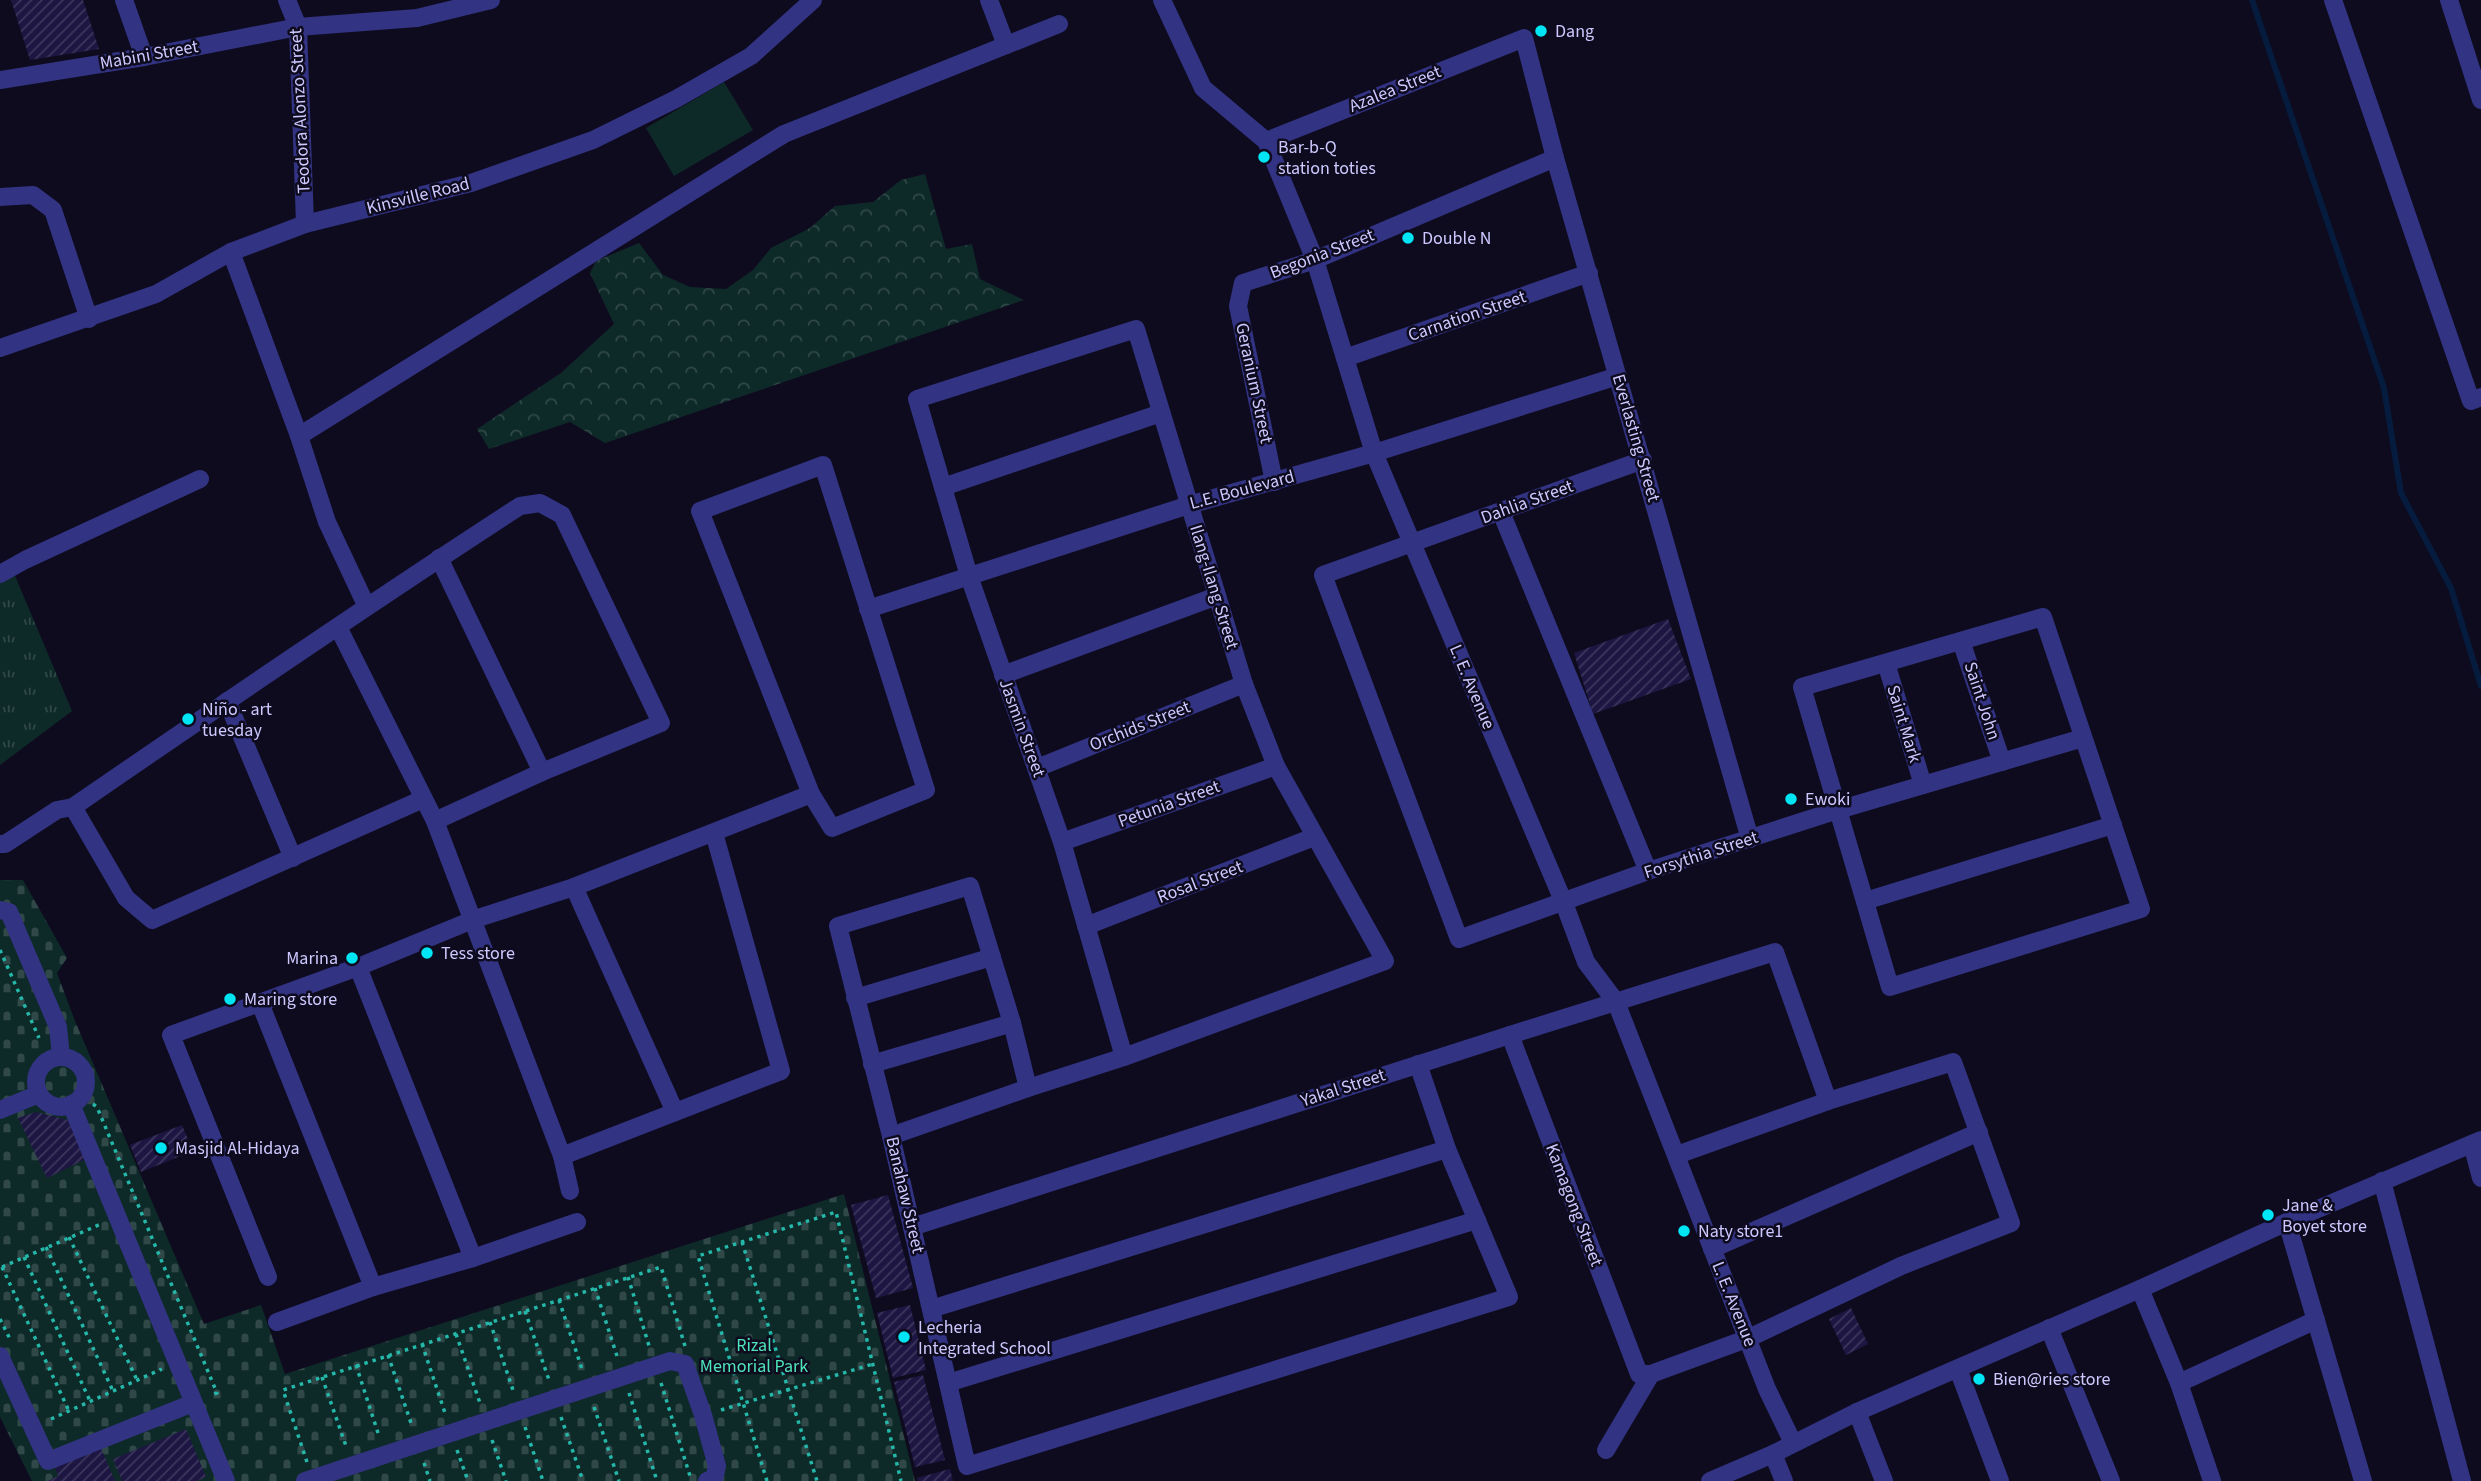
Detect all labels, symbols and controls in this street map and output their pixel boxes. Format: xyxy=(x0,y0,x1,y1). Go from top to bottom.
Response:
place label: Dang xyxy=(1555,19,1594,44)
marker: Dang xyxy=(1533,23,1549,39)
street label: Teodora Alonzo Street xyxy=(283,28,317,194)
street label: Mabini Street xyxy=(98,34,200,76)
street label: Azalea Street xyxy=(1345,59,1445,119)
place label: Bar-b-Q station toties xyxy=(1278,135,1376,181)
marker: Bar-b-Q station toties xyxy=(1256,149,1272,165)
street label: Kinsville Road xyxy=(364,171,472,221)
street label: Begonia Street xyxy=(1266,223,1378,285)
place label: Double N xyxy=(1422,226,1491,251)
marker: Double N xyxy=(1400,230,1416,246)
street label: Carnation Street xyxy=(1405,284,1529,348)
street label: Geranium Street xyxy=(1229,320,1279,446)
street label: Everlasting Street xyxy=(1606,371,1666,505)
street label: L.E. Boulevard xyxy=(1187,464,1297,516)
street label: Dahlia Street xyxy=(1477,474,1577,530)
street label: Ilang-Ilang Street xyxy=(1183,522,1245,652)
street label: L. E. Avenue xyxy=(1443,641,1501,733)
street label: Saint John xyxy=(1958,659,2006,743)
street label: Jasmin Street xyxy=(993,675,1051,781)
street label: Saint Mark xyxy=(1880,682,1928,766)
street label: Orchids Street xyxy=(1086,694,1194,758)
place label: Niño - art tuesday xyxy=(202,697,272,743)
marker: Niño - art tuesday xyxy=(180,711,196,727)
street label: Petunia Street xyxy=(1115,774,1223,834)
place label: Ewoki xyxy=(1805,787,1850,812)
marker: Ewoki xyxy=(1783,791,1799,807)
street label: Forsythia Street xyxy=(1641,825,1761,885)
street label: Rosal Street xyxy=(1154,854,1246,910)
place label: Tess store xyxy=(441,941,515,966)
marker: Tess store xyxy=(419,945,435,961)
place label: Marina xyxy=(286,946,338,971)
marker: Marina xyxy=(344,950,360,966)
place label: Maring store xyxy=(244,987,337,1012)
marker: Maring store xyxy=(222,991,238,1007)
street label: Yakal Street xyxy=(1297,1063,1388,1114)
street label: Banahaw Street xyxy=(879,1134,931,1256)
place label: Masjid Al-Hidaya xyxy=(175,1136,299,1161)
marker: Masjid Al-Hidaya xyxy=(153,1140,169,1156)
street label: Kamagong Street xyxy=(1539,1140,1609,1270)
place label: Jane & Boyet store xyxy=(2282,1193,2367,1239)
marker: Jane & Boyet store xyxy=(2260,1207,2276,1223)
place label: Naty store1 xyxy=(1698,1219,1783,1244)
marker: Naty store1 xyxy=(1676,1223,1692,1239)
street label: L. E. Avenue xyxy=(1706,1258,1762,1350)
place label: Lecheria Integrated School xyxy=(918,1315,1051,1361)
marker: Lecheria Integrated School xyxy=(896,1329,912,1345)
park label: Rizal Memorial Park xyxy=(700,1333,808,1379)
place label: Bien@ries store xyxy=(1993,1367,2111,1392)
marker: Bien@ries store xyxy=(1971,1371,1987,1387)

